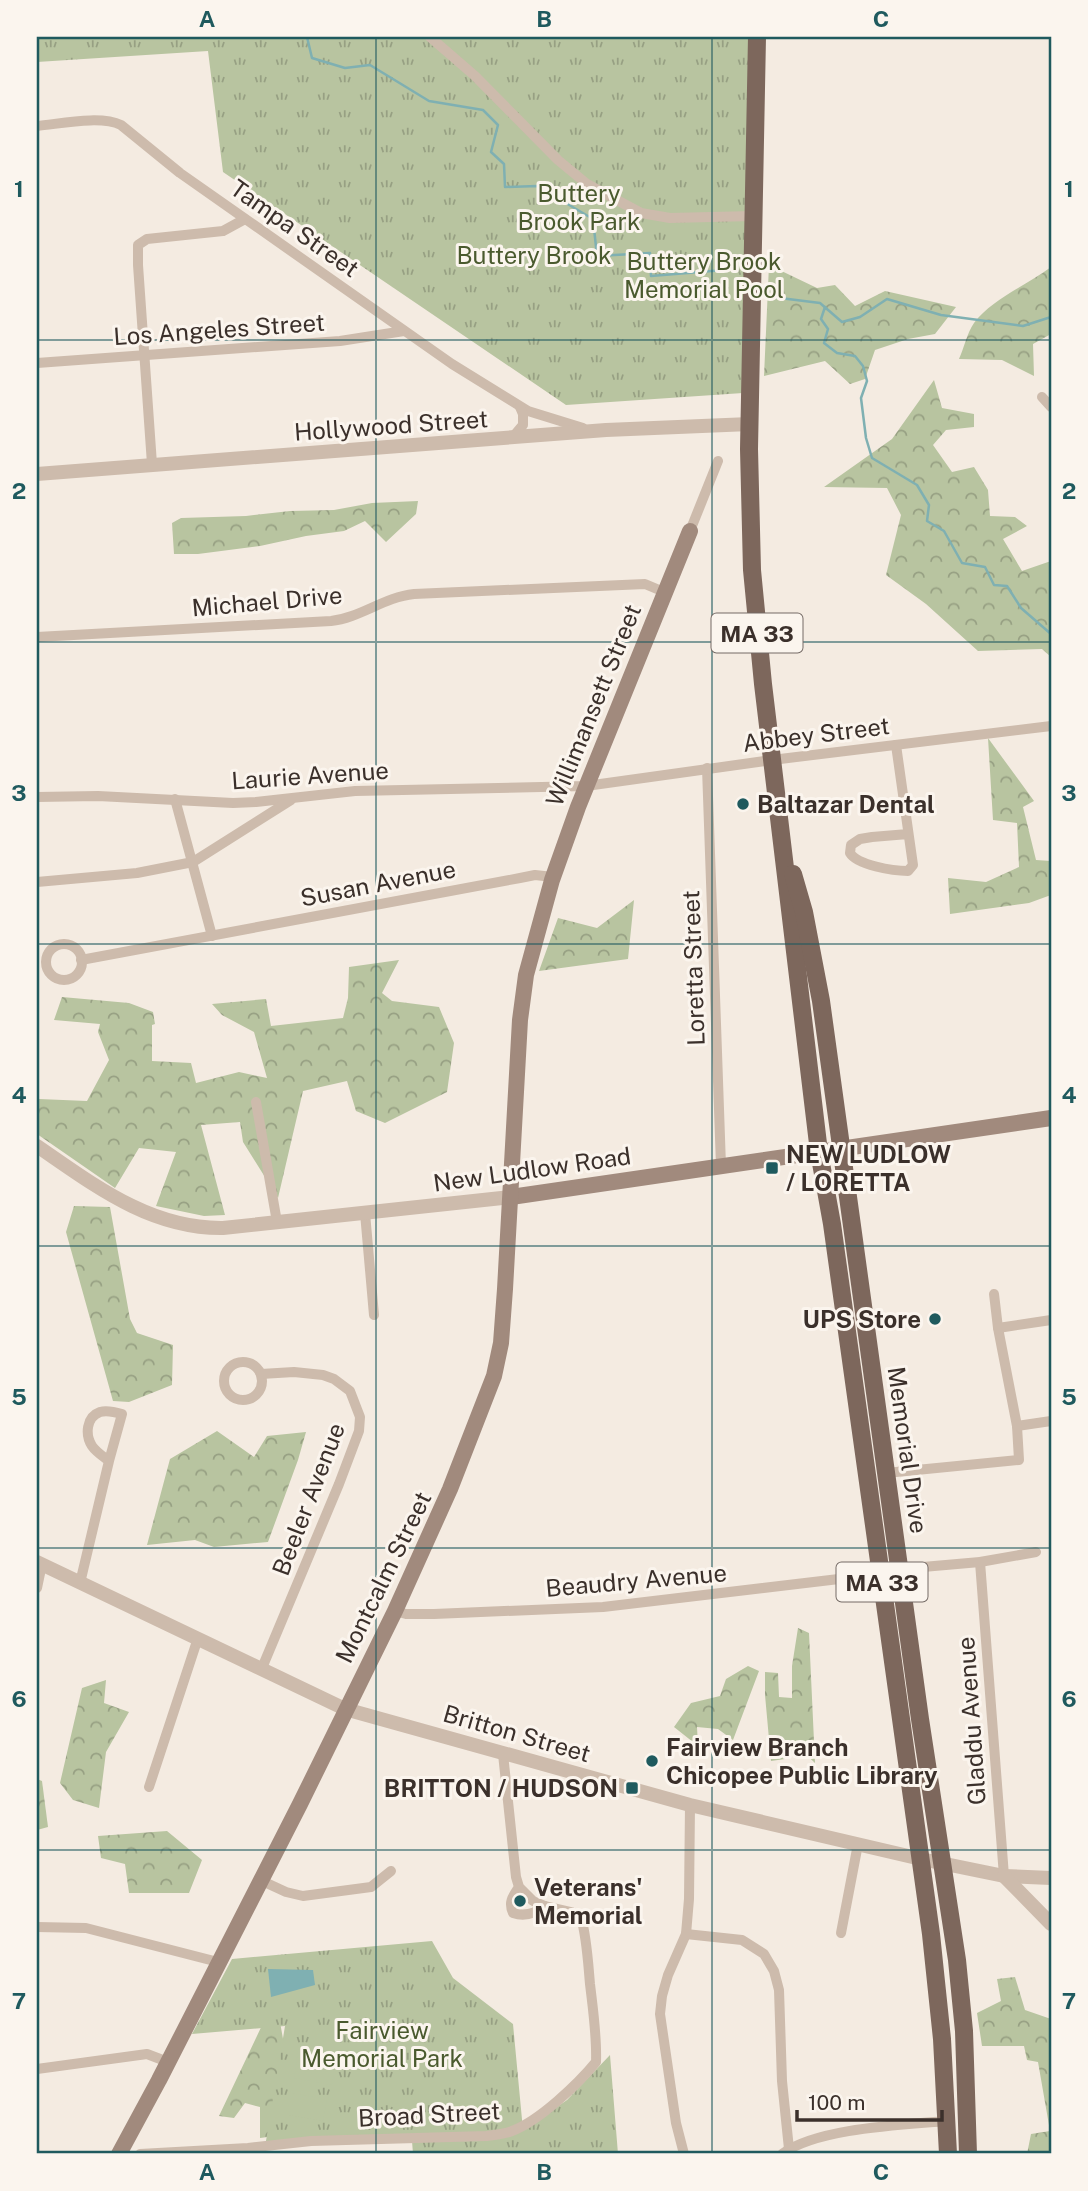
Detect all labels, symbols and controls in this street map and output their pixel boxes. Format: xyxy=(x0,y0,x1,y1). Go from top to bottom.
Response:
text: A xyxy=(199,5,216,32)
text: B xyxy=(536,5,552,32)
text: C xyxy=(873,5,889,32)
street label: Tampa Street xyxy=(225,173,365,283)
text: 1 xyxy=(14,175,24,202)
text: 1 xyxy=(1064,175,1074,202)
park label: Buttery Brook Park xyxy=(518,179,640,235)
park label: Buttery Brook xyxy=(457,241,611,269)
park label: Buttery Brook Memorial Pool xyxy=(624,247,784,303)
street label: Los Angeles Street xyxy=(112,308,326,350)
street label: Hollywood Street xyxy=(293,404,489,446)
text: 2 xyxy=(12,477,26,504)
text: 2 xyxy=(1062,477,1076,504)
street label: Michael Drive xyxy=(190,580,344,622)
street label: Willimansett Street xyxy=(540,600,646,810)
road number: MA 33 xyxy=(712,614,802,652)
street label: Abbey Street xyxy=(741,711,891,757)
street label: Laurie Avenue xyxy=(230,756,390,794)
text: 3 xyxy=(11,779,27,806)
text: 3 xyxy=(1061,779,1077,806)
place label: Baltazar Dental xyxy=(757,790,935,818)
marker: Baltazar Dental xyxy=(735,796,751,812)
street label: Susan Avenue xyxy=(298,854,458,912)
street label: Loretta Street xyxy=(676,890,710,1046)
text: 4 xyxy=(11,1081,27,1108)
text: 4 xyxy=(1061,1081,1077,1108)
place label: NEW LUDLOW / LORETTA xyxy=(786,1140,951,1196)
street label: New Ludlow Road xyxy=(431,1141,633,1197)
marker: NEW LUDLOW / LORETTA xyxy=(764,1160,780,1176)
place label: UPS Store xyxy=(803,1305,921,1333)
marker: UPS Store xyxy=(927,1311,943,1327)
street label: Memorial Drive xyxy=(882,1365,934,1535)
text: 5 xyxy=(11,1383,27,1410)
text: 5 xyxy=(1061,1383,1077,1410)
street label: Beeler Avenue xyxy=(266,1419,350,1579)
street label: Montcalm Street xyxy=(329,1487,437,1667)
street label: Beaudry Avenue xyxy=(544,1558,728,1602)
road number: MA 33 xyxy=(836,1562,928,1602)
street label: Gladdu Avenue xyxy=(951,1636,991,1806)
text: 6 xyxy=(11,1685,27,1712)
text: 6 xyxy=(1061,1685,1077,1712)
street label: Britton Street xyxy=(440,1699,594,1767)
place label: Fairview Branch Chicopee Public Library xyxy=(666,1733,938,1789)
marker: Fairview Branch Chicopee Public Library xyxy=(644,1753,660,1769)
place label: BRITTON / HUDSON xyxy=(384,1774,618,1802)
marker: BRITTON / HUDSON xyxy=(624,1780,640,1796)
place label: Veterans' Memorial xyxy=(534,1873,643,1929)
marker: Veterans' Memorial xyxy=(512,1893,528,1909)
text: 7 xyxy=(12,1987,26,2014)
text: 7 xyxy=(1062,1987,1076,2014)
park label: Fairview Memorial Park xyxy=(301,2016,463,2072)
scale bar xyxy=(797,2079,943,2123)
text: 100 m xyxy=(808,2090,865,2115)
street label: Broad Street xyxy=(357,2096,501,2132)
text: A xyxy=(199,2158,216,2185)
text: B xyxy=(536,2158,552,2185)
text: C xyxy=(873,2158,889,2185)

